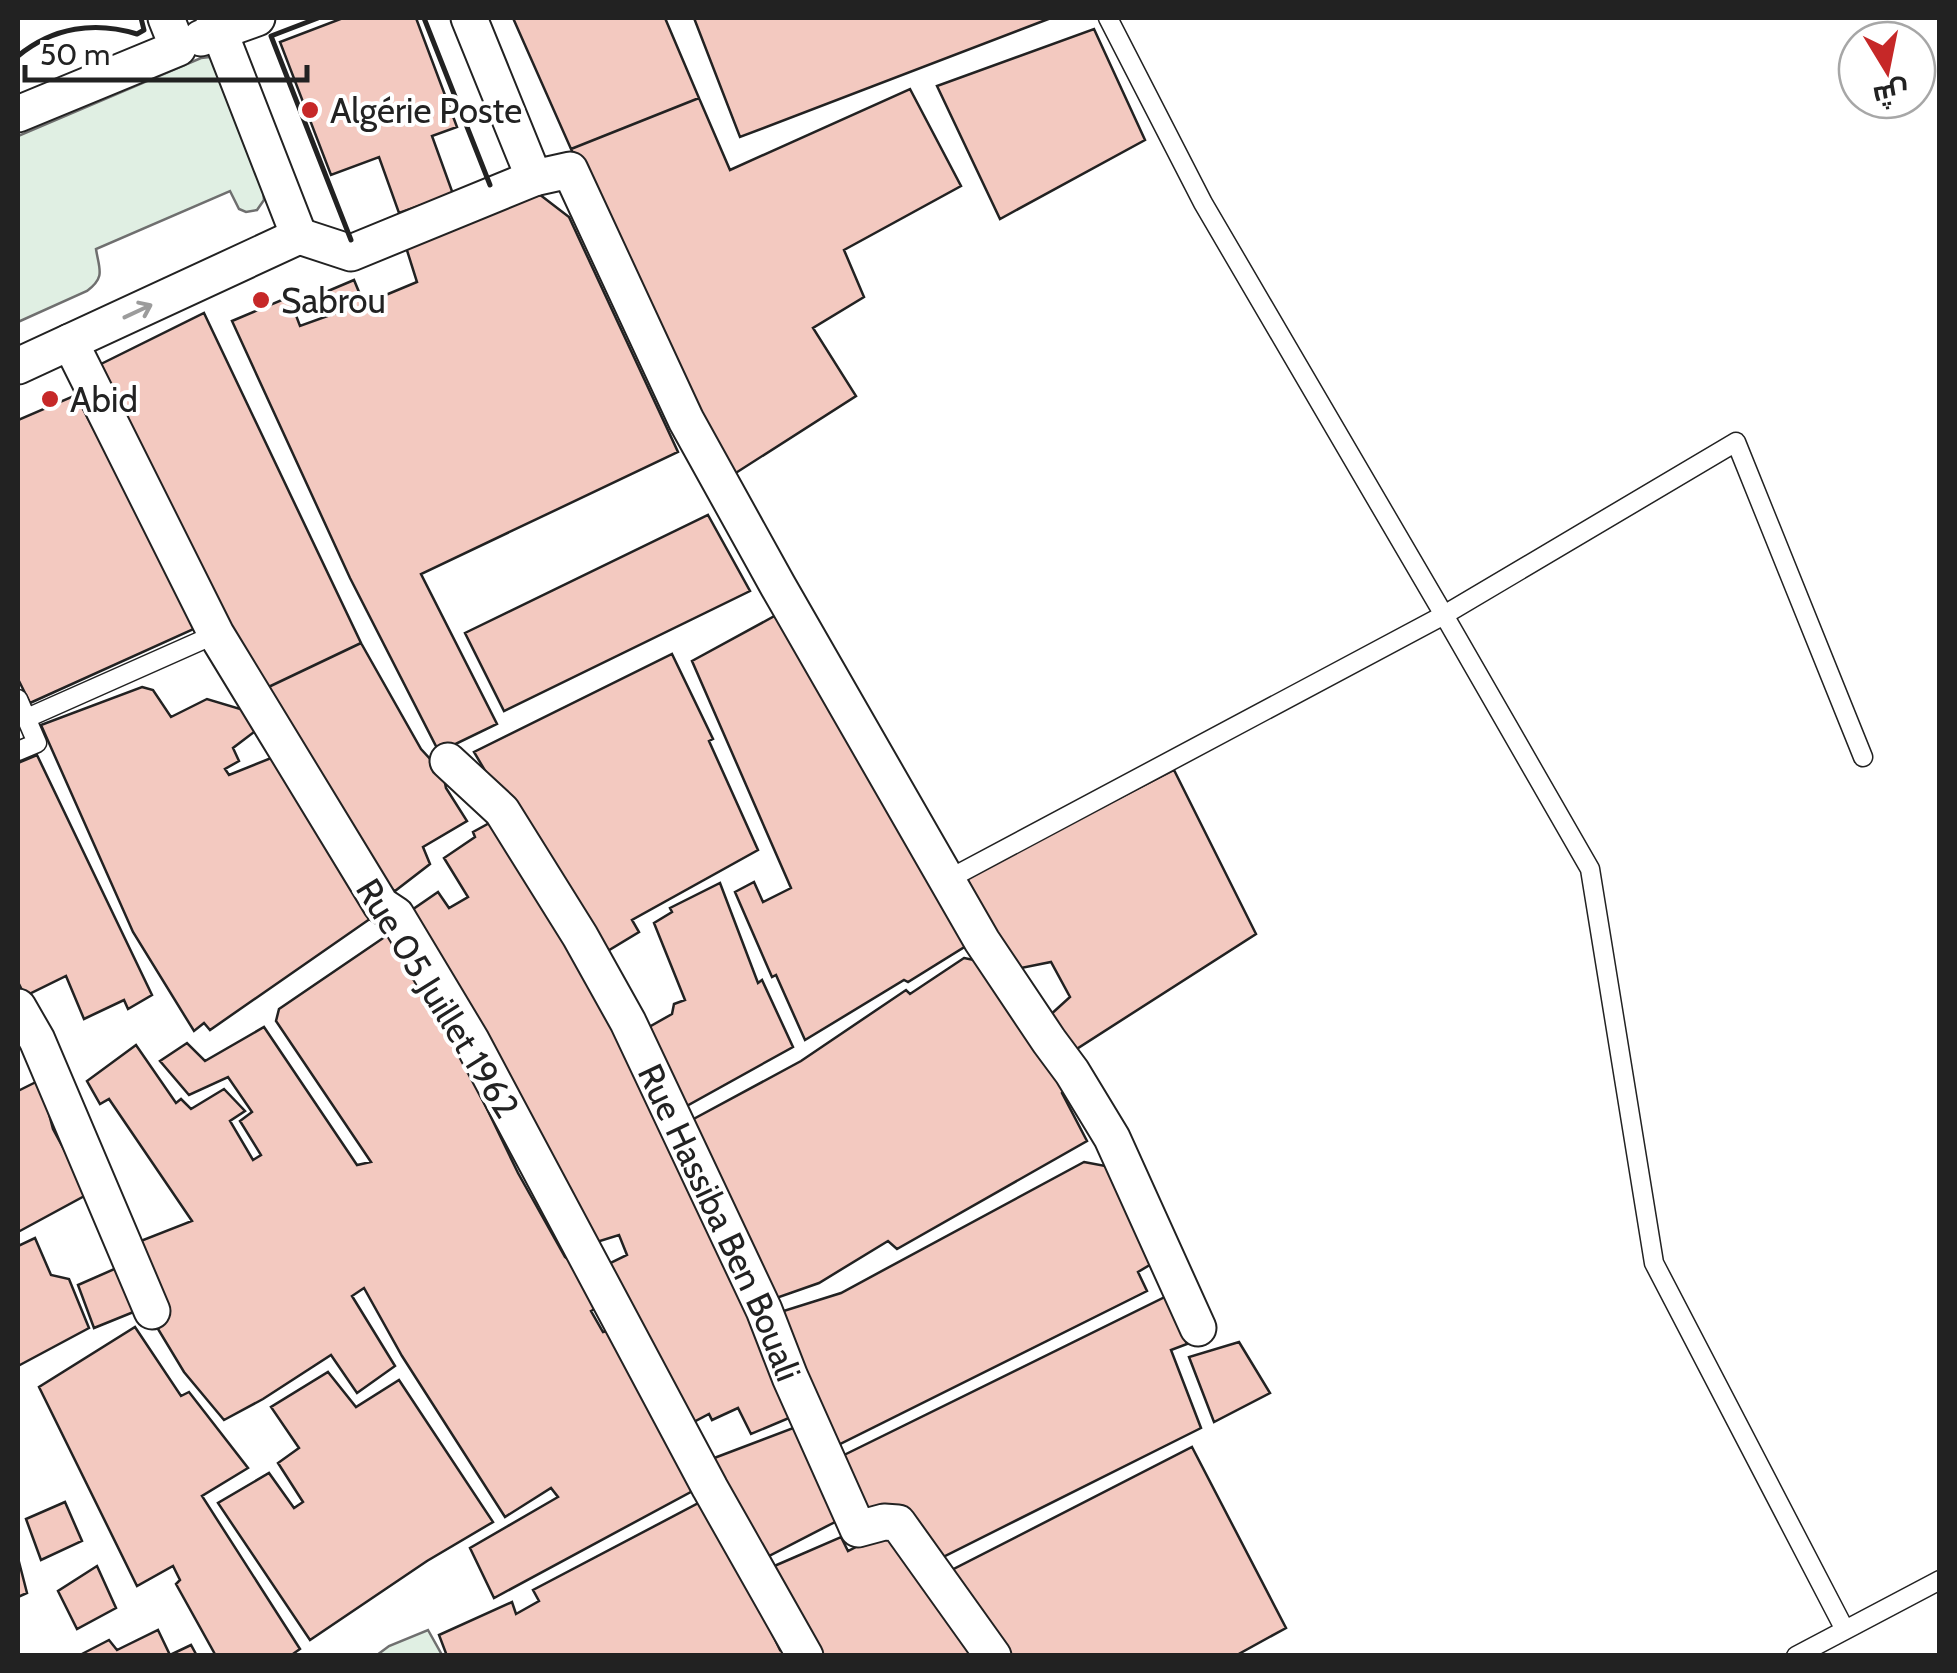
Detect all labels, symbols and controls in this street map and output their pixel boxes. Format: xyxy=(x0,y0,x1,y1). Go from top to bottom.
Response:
scale bar xyxy=(25,20,308,82)
north arrow xyxy=(1837,20,1937,120)
text: 50 m xyxy=(40,36,110,73)
text: ش xyxy=(1871,75,1912,114)
place label: Algérie Poste xyxy=(330,89,522,132)
marker: Algérie Poste xyxy=(299,99,321,121)
place label: Sabrou xyxy=(281,279,386,322)
marker: Sabrou xyxy=(250,289,272,311)
one-way arrow xyxy=(122,300,152,319)
place label: Abid xyxy=(70,378,138,421)
marker: Abid xyxy=(39,388,61,410)
street label: Rue 05 Juillet 1962 xyxy=(347,871,529,1125)
street label: Rue Hassiba Ben Bouali xyxy=(629,1057,811,1387)

